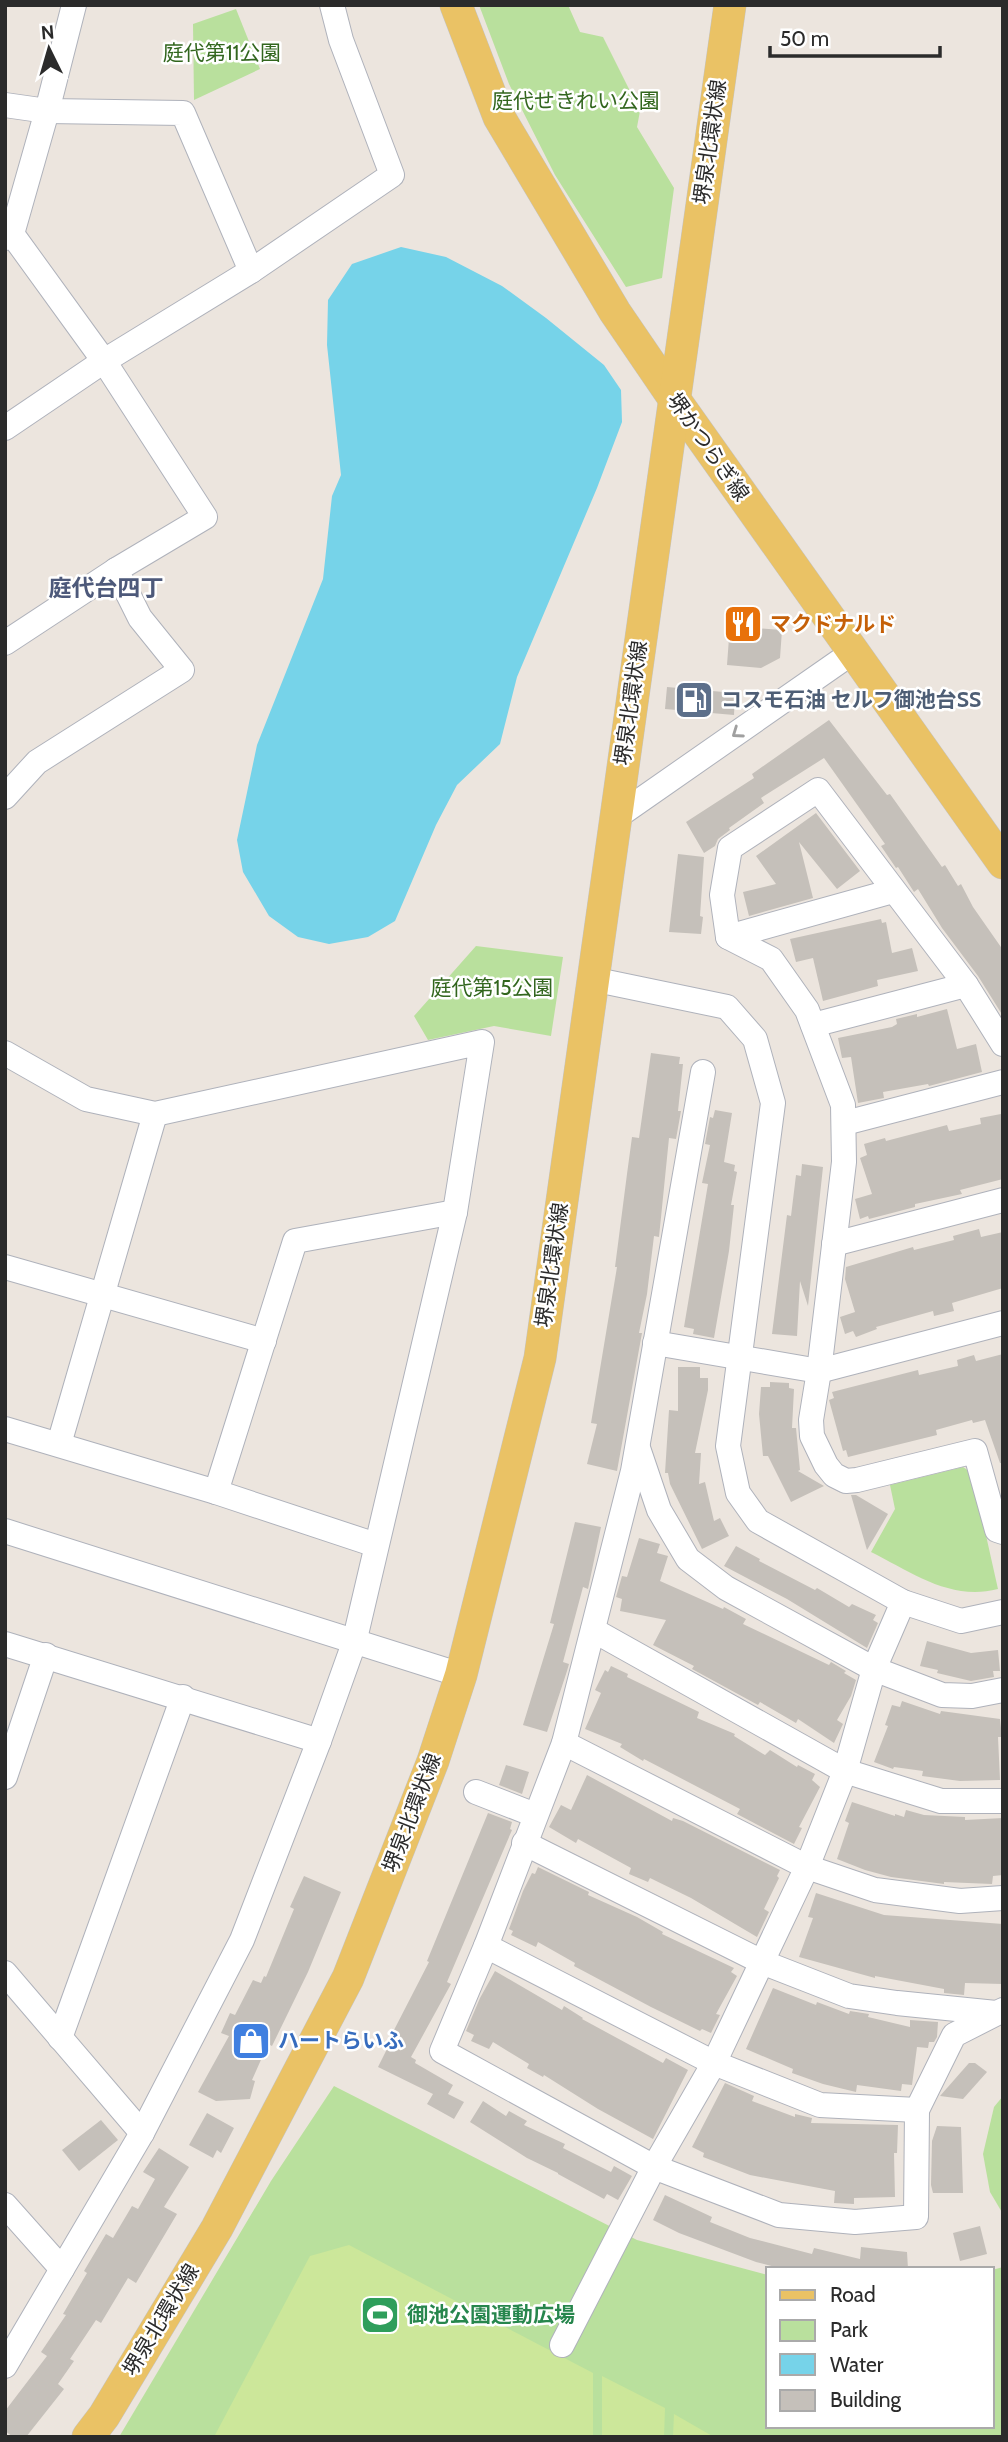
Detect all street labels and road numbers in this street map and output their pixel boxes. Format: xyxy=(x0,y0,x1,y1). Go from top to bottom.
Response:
street label: 堺泉北環状線 xyxy=(688,78,731,206)
street label: 堺かつらぎ線 xyxy=(662,388,755,505)
street label: 堺泉北環状線 xyxy=(609,639,652,767)
street label: 堺泉北環状線 xyxy=(530,1201,573,1329)
street label: 堺泉北環状線 xyxy=(377,1750,446,1876)
street label: 堺泉北環状線 xyxy=(117,2259,204,2380)

